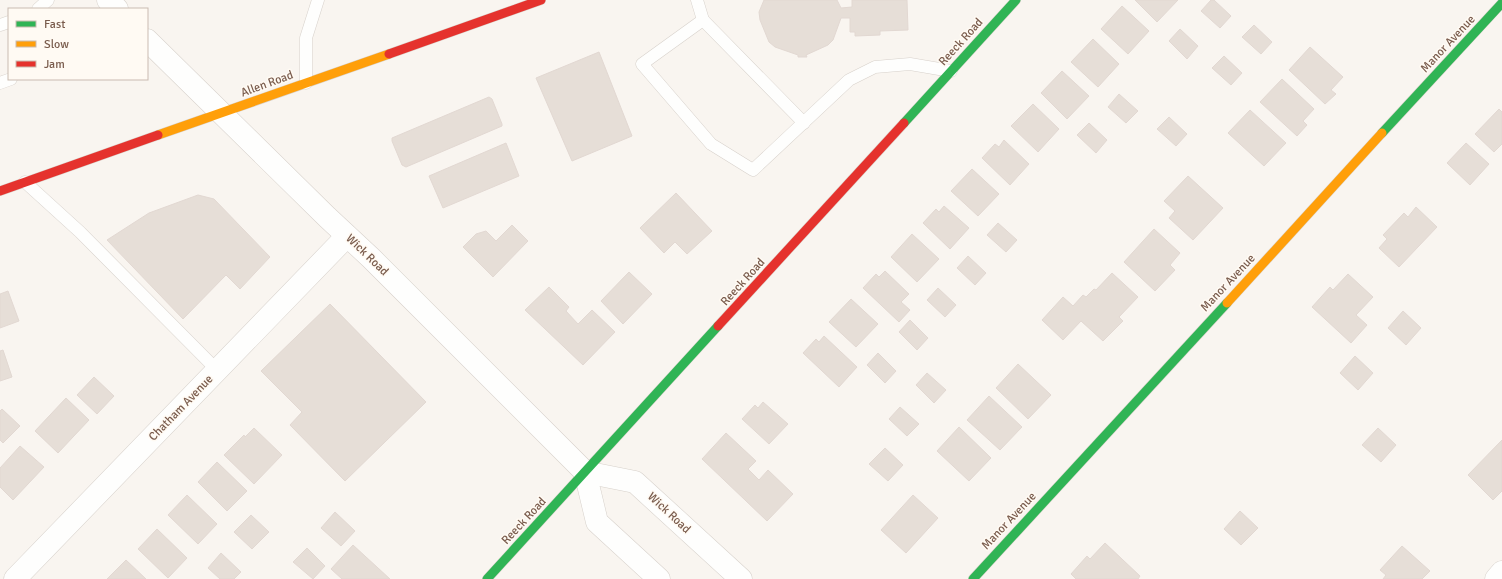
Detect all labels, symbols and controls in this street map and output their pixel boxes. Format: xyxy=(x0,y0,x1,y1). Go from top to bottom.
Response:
legend xyxy=(8,8,148,80)
street label: Manor Avenue xyxy=(1418,12,1478,76)
street label: Reeck Road xyxy=(936,15,986,69)
text: Fast xyxy=(44,17,65,32)
text: Slow xyxy=(44,37,69,52)
text: Jam xyxy=(44,57,65,72)
street label: Allen Road xyxy=(239,68,295,100)
street label: Wick Road xyxy=(343,231,391,279)
street label: Manor Avenue xyxy=(1198,251,1258,315)
street label: Reeck Road xyxy=(718,255,768,309)
street label: Chatham Avenue xyxy=(146,372,216,444)
street label: Wick Road xyxy=(644,489,694,537)
street label: Manor Avenue xyxy=(979,489,1039,553)
street label: Reeck Road xyxy=(498,494,550,548)

